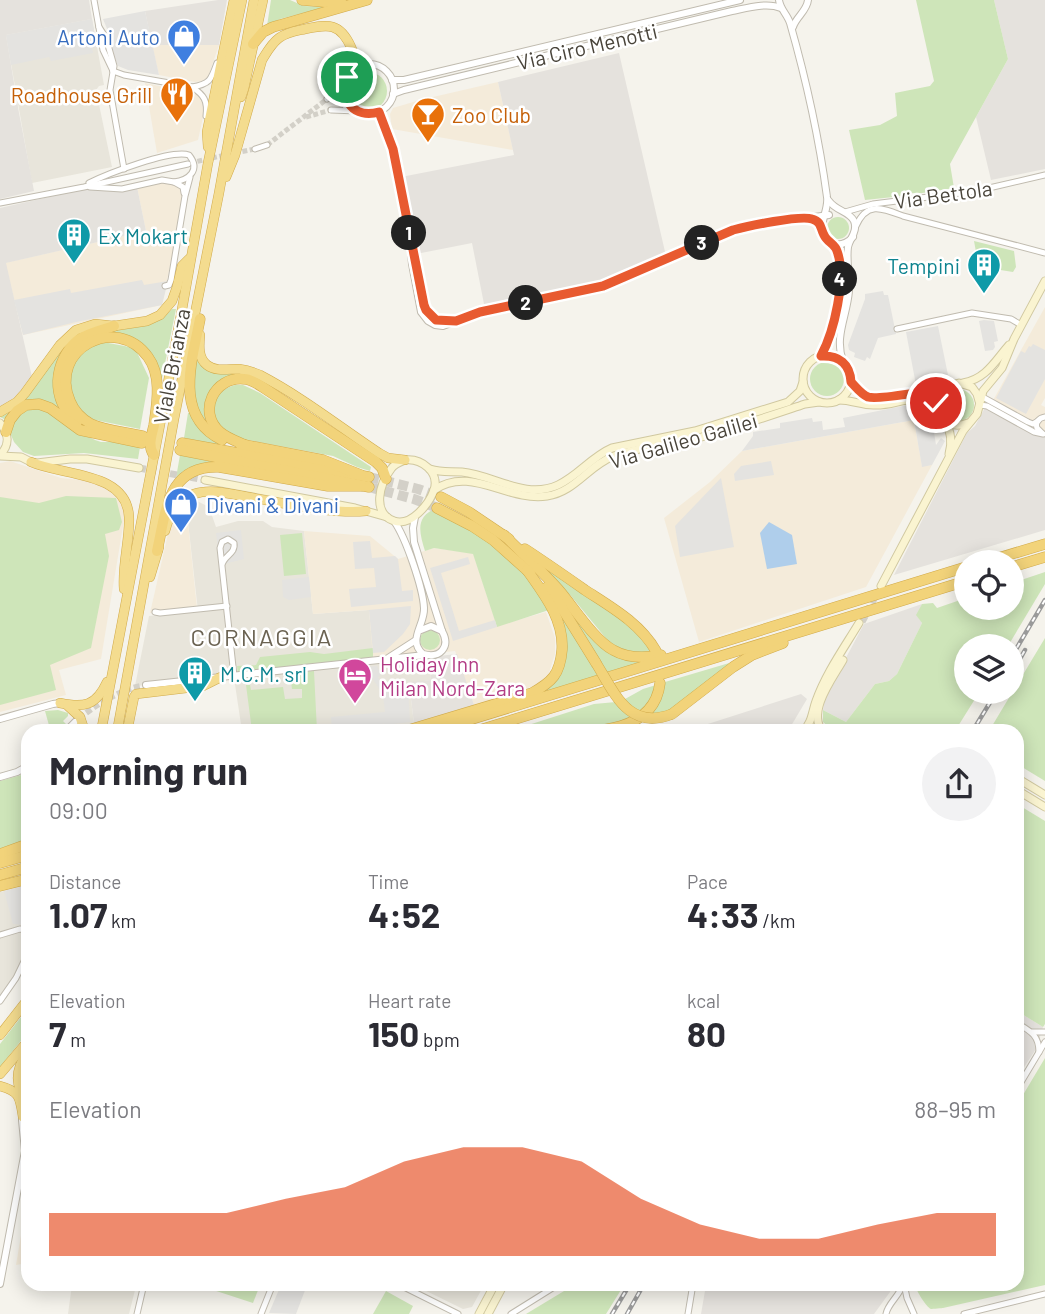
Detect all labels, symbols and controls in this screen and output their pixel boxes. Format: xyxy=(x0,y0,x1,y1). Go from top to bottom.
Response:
shop icon: Artoni Auto xyxy=(165,17,203,66)
street label: Via Ciro Menotti xyxy=(514,18,660,74)
place label: Artoni Auto xyxy=(57,24,160,49)
pin xyxy=(317,47,377,107)
icon: arrive xyxy=(328,58,366,96)
restaurant icon: Roadhouse Grill xyxy=(158,75,196,124)
place label: Roadhouse Grill xyxy=(11,82,152,107)
bar icon: Zoo Club xyxy=(409,95,447,144)
place label: Zoo Club xyxy=(452,102,531,127)
street label: Via Bettola xyxy=(892,175,994,213)
building icon: Ex Mokart xyxy=(55,216,93,265)
pin: 1 xyxy=(392,216,426,250)
text: 1 xyxy=(405,221,412,244)
place label: Ex Mokart xyxy=(98,223,188,248)
pin: 3 xyxy=(684,226,720,260)
text: 3 xyxy=(696,231,707,254)
building icon: Tempini xyxy=(965,246,1003,295)
place label: Tempini xyxy=(887,253,960,278)
pin: 4 xyxy=(822,262,858,296)
text: 4 xyxy=(834,267,845,290)
pin: 2 xyxy=(508,286,544,320)
text: 2 xyxy=(520,291,531,314)
street label: Viale Brianza xyxy=(148,306,194,426)
pin xyxy=(906,373,966,433)
icon: check xyxy=(917,384,955,422)
street label: Via Galileo Galilei xyxy=(606,407,760,473)
shop icon: Divani & Divani xyxy=(162,485,200,534)
place label: Divani & Divani xyxy=(206,492,339,517)
map controls xyxy=(954,550,1024,704)
button: locate xyxy=(954,550,1024,620)
district label: CORNAGGIA xyxy=(191,622,333,651)
button: layers xyxy=(954,634,1024,704)
place label: Holiday Inn Milan Nord-Zara xyxy=(380,651,525,700)
building icon: M.C.M. srl xyxy=(176,654,214,703)
hotel icon: Holiday Inn Milan Nord-Zara xyxy=(336,656,374,705)
place label: M.C.M. srl xyxy=(220,661,307,686)
text: Morning run xyxy=(49,747,248,793)
button: share xyxy=(922,747,996,821)
text: 09:00 xyxy=(49,796,108,824)
text: Distance xyxy=(49,870,121,893)
text: Time xyxy=(368,870,409,893)
text: Pace xyxy=(687,870,728,893)
text: 1.07 xyxy=(49,893,107,935)
text: 4:52 xyxy=(368,893,440,935)
text: 4:33 xyxy=(687,893,759,935)
text: km xyxy=(107,909,136,932)
text: /km xyxy=(759,909,795,932)
text: Elevation xyxy=(49,989,126,1012)
text: Heart rate xyxy=(368,989,451,1012)
text: kcal xyxy=(687,989,720,1012)
text: 7 xyxy=(49,1012,66,1054)
text: 150 xyxy=(368,1012,419,1054)
text: 80 xyxy=(687,1012,726,1054)
text: m xyxy=(66,1028,86,1051)
text: bpm xyxy=(419,1028,460,1051)
text: Elevation xyxy=(49,1095,142,1123)
text: 88–95 m xyxy=(914,1095,996,1123)

